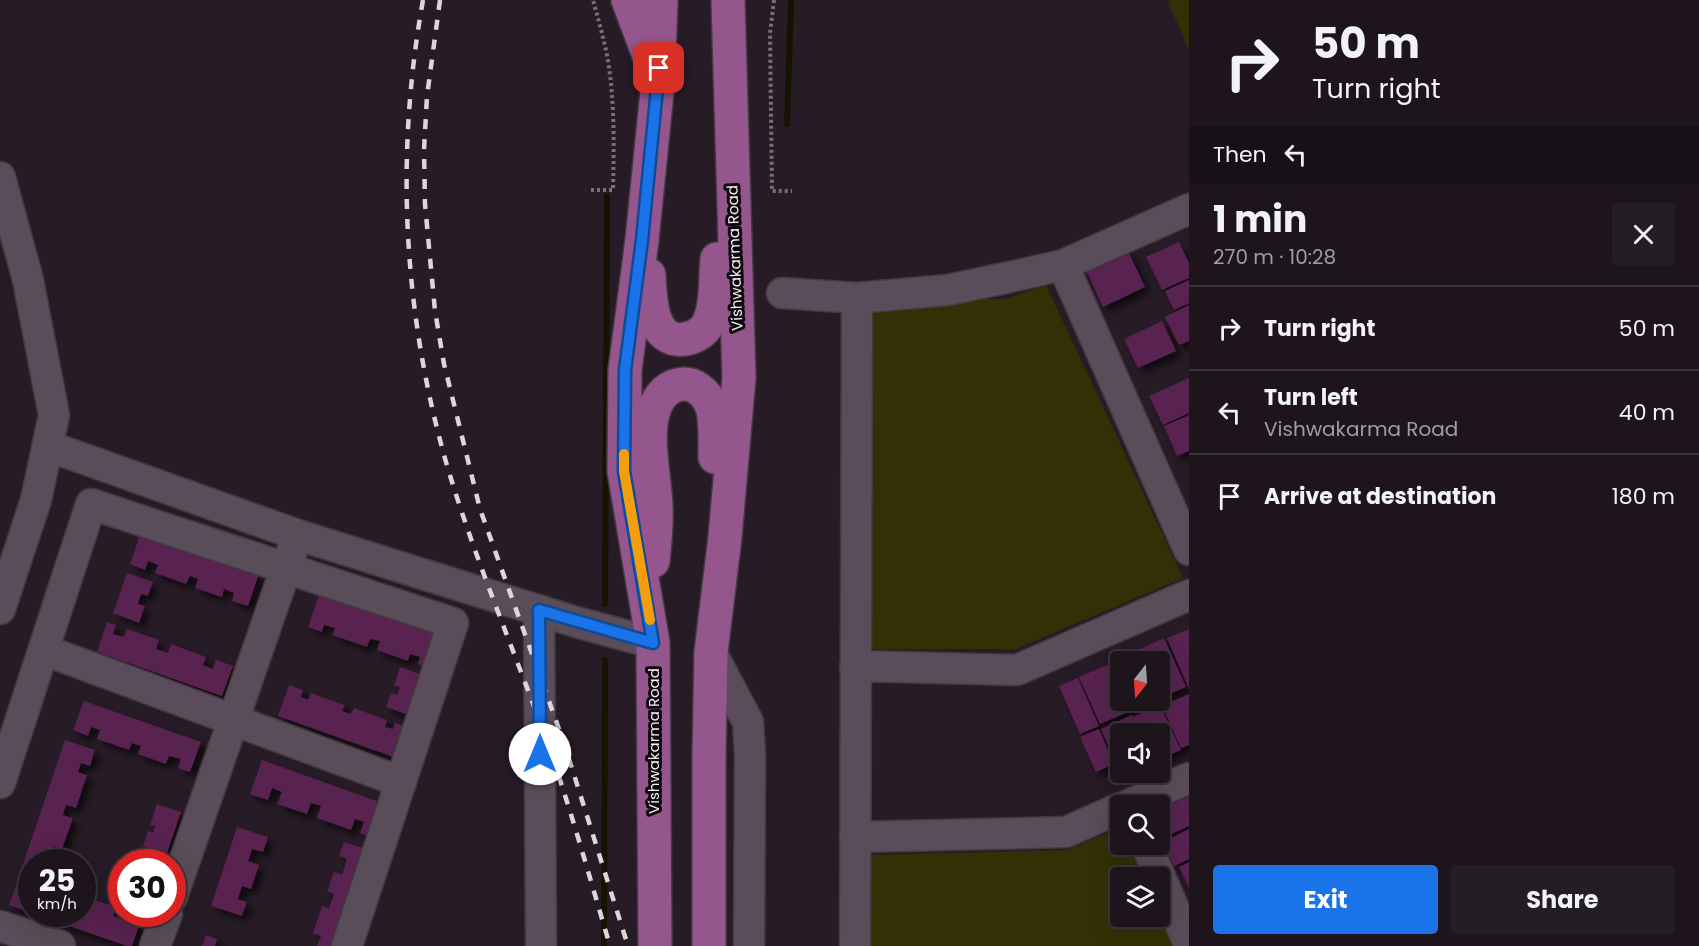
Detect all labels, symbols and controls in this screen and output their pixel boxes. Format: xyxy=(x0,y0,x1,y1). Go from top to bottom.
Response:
text: 50 m xyxy=(1312,14,1420,73)
icon: right xyxy=(1213,24,1291,102)
pin xyxy=(633,42,684,93)
icon: arrive xyxy=(642,51,675,84)
text: Turn right xyxy=(1312,70,1441,107)
icon: left xyxy=(1279,138,1312,171)
text: Then xyxy=(1213,139,1267,170)
street label: Vishwakarma Road xyxy=(721,185,748,331)
text: 1 min xyxy=(1213,194,1307,245)
button: close xyxy=(1612,203,1675,266)
text: 270 m · 10:28 xyxy=(1213,243,1336,271)
icon: right xyxy=(1213,312,1246,345)
text: Turn right xyxy=(1264,313,1375,344)
text: 50 m xyxy=(1619,313,1675,344)
text: Turn left xyxy=(1264,382,1358,413)
icon: left xyxy=(1213,396,1246,429)
text: 40 m xyxy=(1619,397,1675,428)
text: Vishwakarma Road xyxy=(1264,415,1458,443)
icon: arrive xyxy=(1213,480,1246,513)
text: Arrive at destination xyxy=(1264,481,1496,512)
text: 180 m xyxy=(1612,481,1675,512)
north arrow xyxy=(1110,651,1170,711)
map controls xyxy=(1110,651,1170,927)
street label: Vishwakarma Road xyxy=(643,668,664,814)
position arrow xyxy=(508,722,572,786)
button: sound xyxy=(1110,723,1170,783)
button: search xyxy=(1110,795,1170,855)
speed limit sign: 30 xyxy=(108,849,186,927)
text: 25 xyxy=(39,859,75,902)
button: Exit xyxy=(1213,865,1438,934)
button: Share xyxy=(1450,865,1675,934)
button: layers xyxy=(1110,867,1170,927)
text: km/h xyxy=(37,893,77,914)

